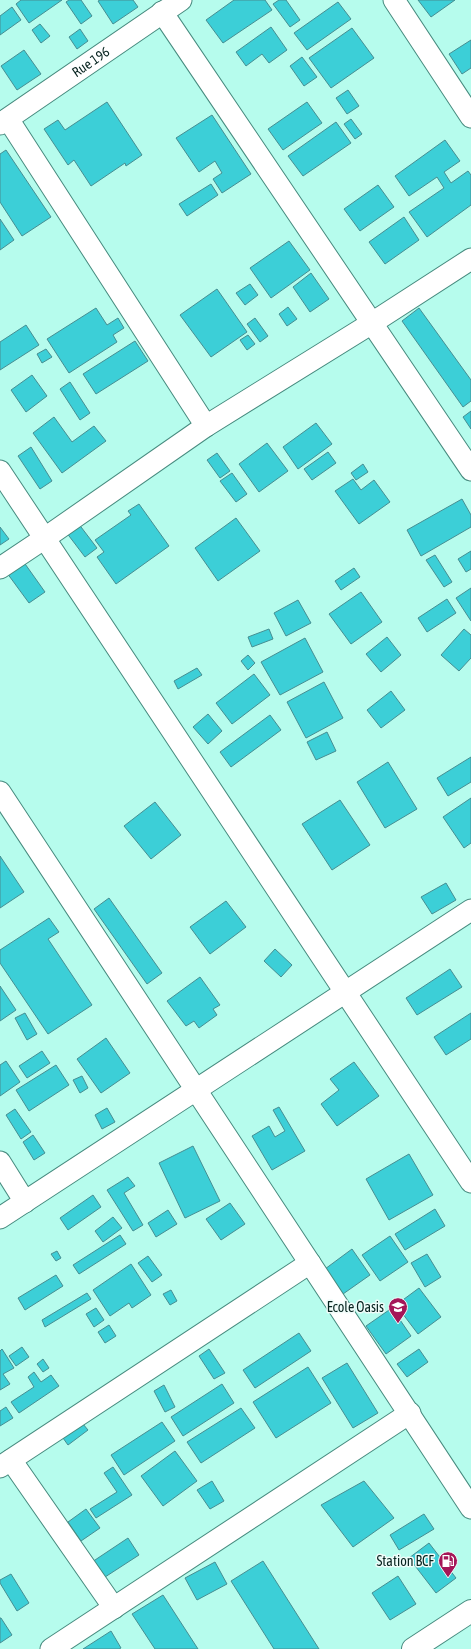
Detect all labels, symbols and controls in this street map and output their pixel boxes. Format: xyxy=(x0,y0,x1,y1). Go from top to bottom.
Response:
street label: Rue 196 xyxy=(69,43,113,80)
school or university icon: Ecole Oasis xyxy=(387,1296,409,1324)
place label: Ecole Oasis xyxy=(327,1299,384,1315)
fuel station icon: Station BCF xyxy=(437,1550,459,1578)
place label: Station BCF xyxy=(376,1553,434,1569)

